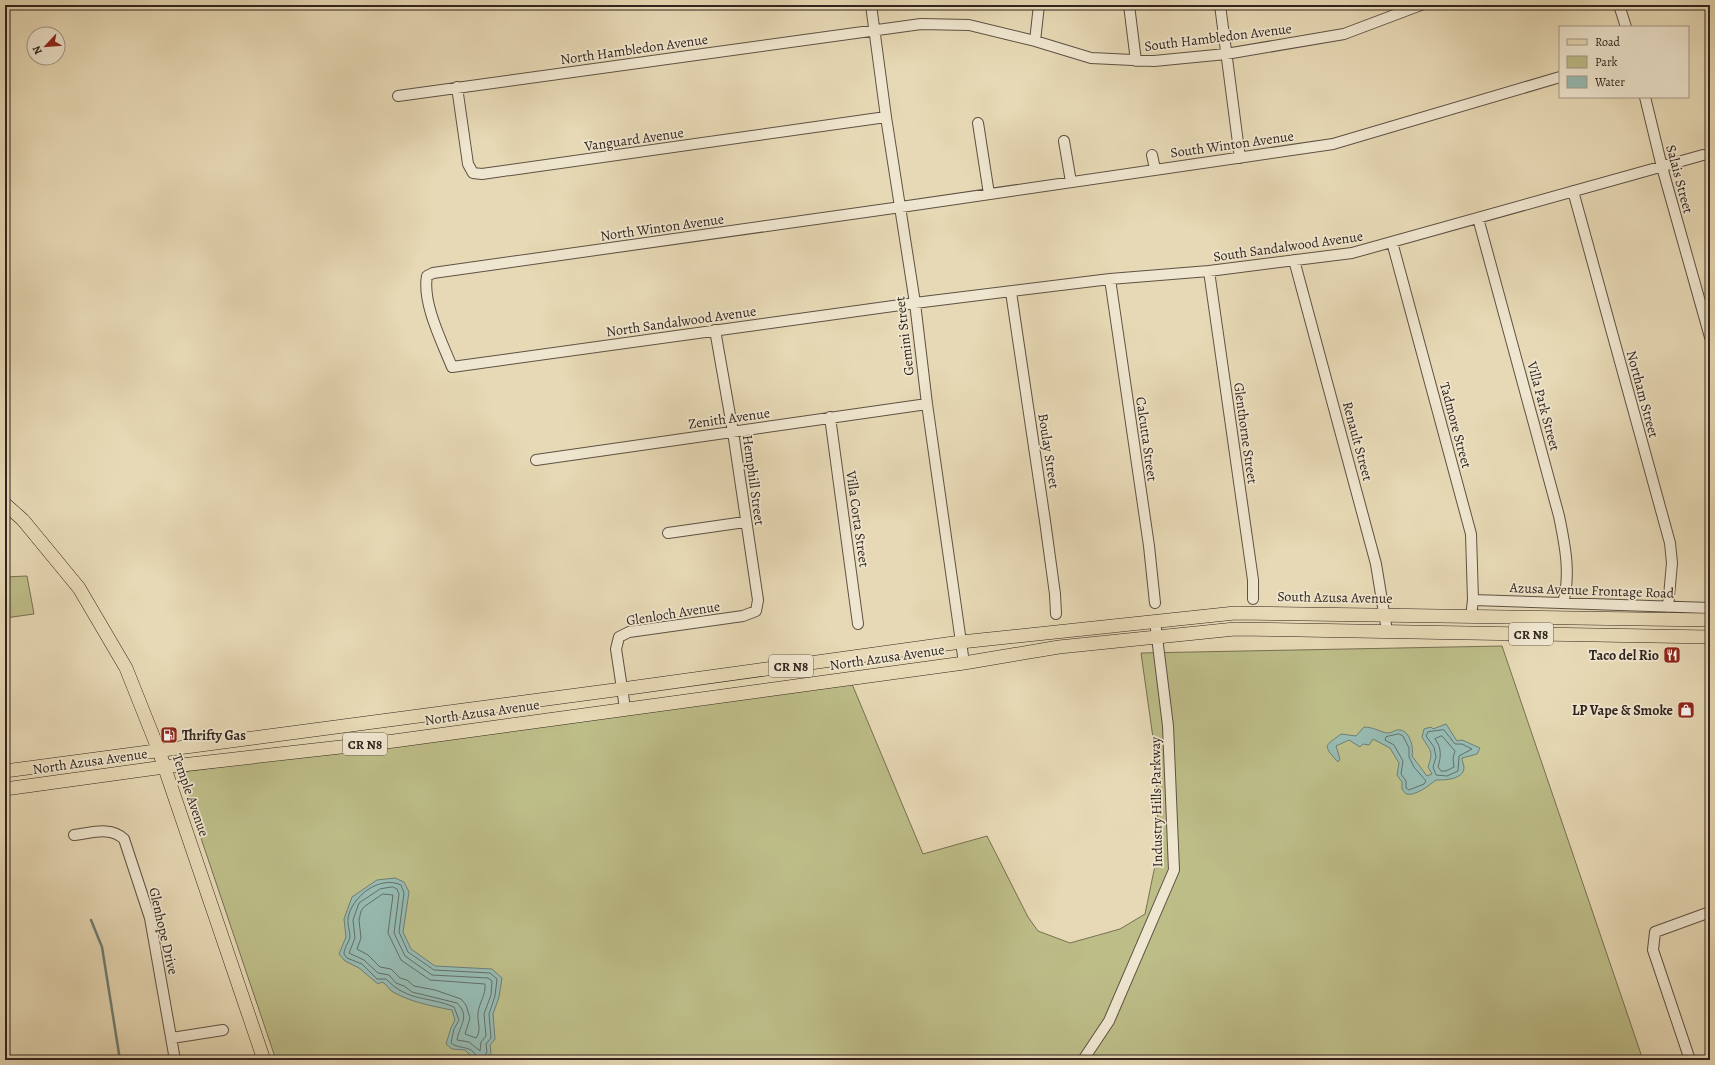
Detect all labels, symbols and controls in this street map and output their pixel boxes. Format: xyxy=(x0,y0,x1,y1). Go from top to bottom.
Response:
street label: South Hambledon Avenue xyxy=(1143,19,1293,56)
north arrow xyxy=(26,26,66,66)
legend xyxy=(1559,26,1689,98)
street label: North Hambledon Avenue xyxy=(559,30,709,69)
text: Road xyxy=(1595,34,1621,50)
text: N xyxy=(29,43,46,57)
text: Park xyxy=(1595,54,1618,70)
text: Water xyxy=(1594,74,1625,90)
street label: Vanguard Avenue xyxy=(582,123,685,156)
street label: South Winton Avenue xyxy=(1169,126,1295,163)
street label: Salais Street xyxy=(1661,143,1698,216)
street label: North Winton Avenue xyxy=(599,209,725,246)
street label: South Sandalwood Avenue xyxy=(1212,227,1364,266)
street label: Gemini Street xyxy=(890,295,919,377)
street label: North Sandalwood Avenue xyxy=(605,302,757,341)
street label: Northam Street xyxy=(1622,348,1663,440)
street label: Villa Park Street xyxy=(1522,358,1565,453)
street label: Tadmore Street xyxy=(1435,380,1476,471)
street label: Glenthorne Street xyxy=(1229,381,1262,485)
street label: Calcutta Street xyxy=(1131,396,1162,483)
street label: Renault Street xyxy=(1338,399,1377,483)
street label: Zenith Avenue xyxy=(687,403,771,434)
street label: Boulay Street xyxy=(1033,412,1064,490)
street label: Hemphill Street xyxy=(738,434,769,527)
street label: Villa Corta Street xyxy=(841,469,874,569)
street label: Azusa Avenue Frontage Road xyxy=(1508,578,1675,603)
street label: South Azusa Avenue xyxy=(1277,587,1393,608)
street label: Glenloch Avenue xyxy=(625,597,721,630)
road number: CR N8 xyxy=(1509,623,1553,645)
street label: North Azusa Avenue xyxy=(828,640,946,675)
restaurant icon: Taco del Rio xyxy=(1662,645,1682,665)
place label: Taco del Rio xyxy=(1589,646,1659,665)
road number: CR N8 xyxy=(769,655,813,677)
street label: North Azusa Avenue xyxy=(423,695,541,730)
shop icon: LP Vape & Smoke xyxy=(1676,700,1696,720)
place label: LP Vape & Smoke xyxy=(1572,701,1674,720)
fuel station icon: Thrifty Gas xyxy=(159,725,179,745)
place label: Thrifty Gas xyxy=(182,726,246,745)
road number: CR N8 xyxy=(343,733,387,755)
street label: Industry Hills Parkway xyxy=(1146,736,1167,867)
street label: North Azusa Avenue xyxy=(31,744,149,779)
street label: Temple Avenue xyxy=(167,751,214,839)
street label: Glenhope Drive xyxy=(144,886,183,977)

